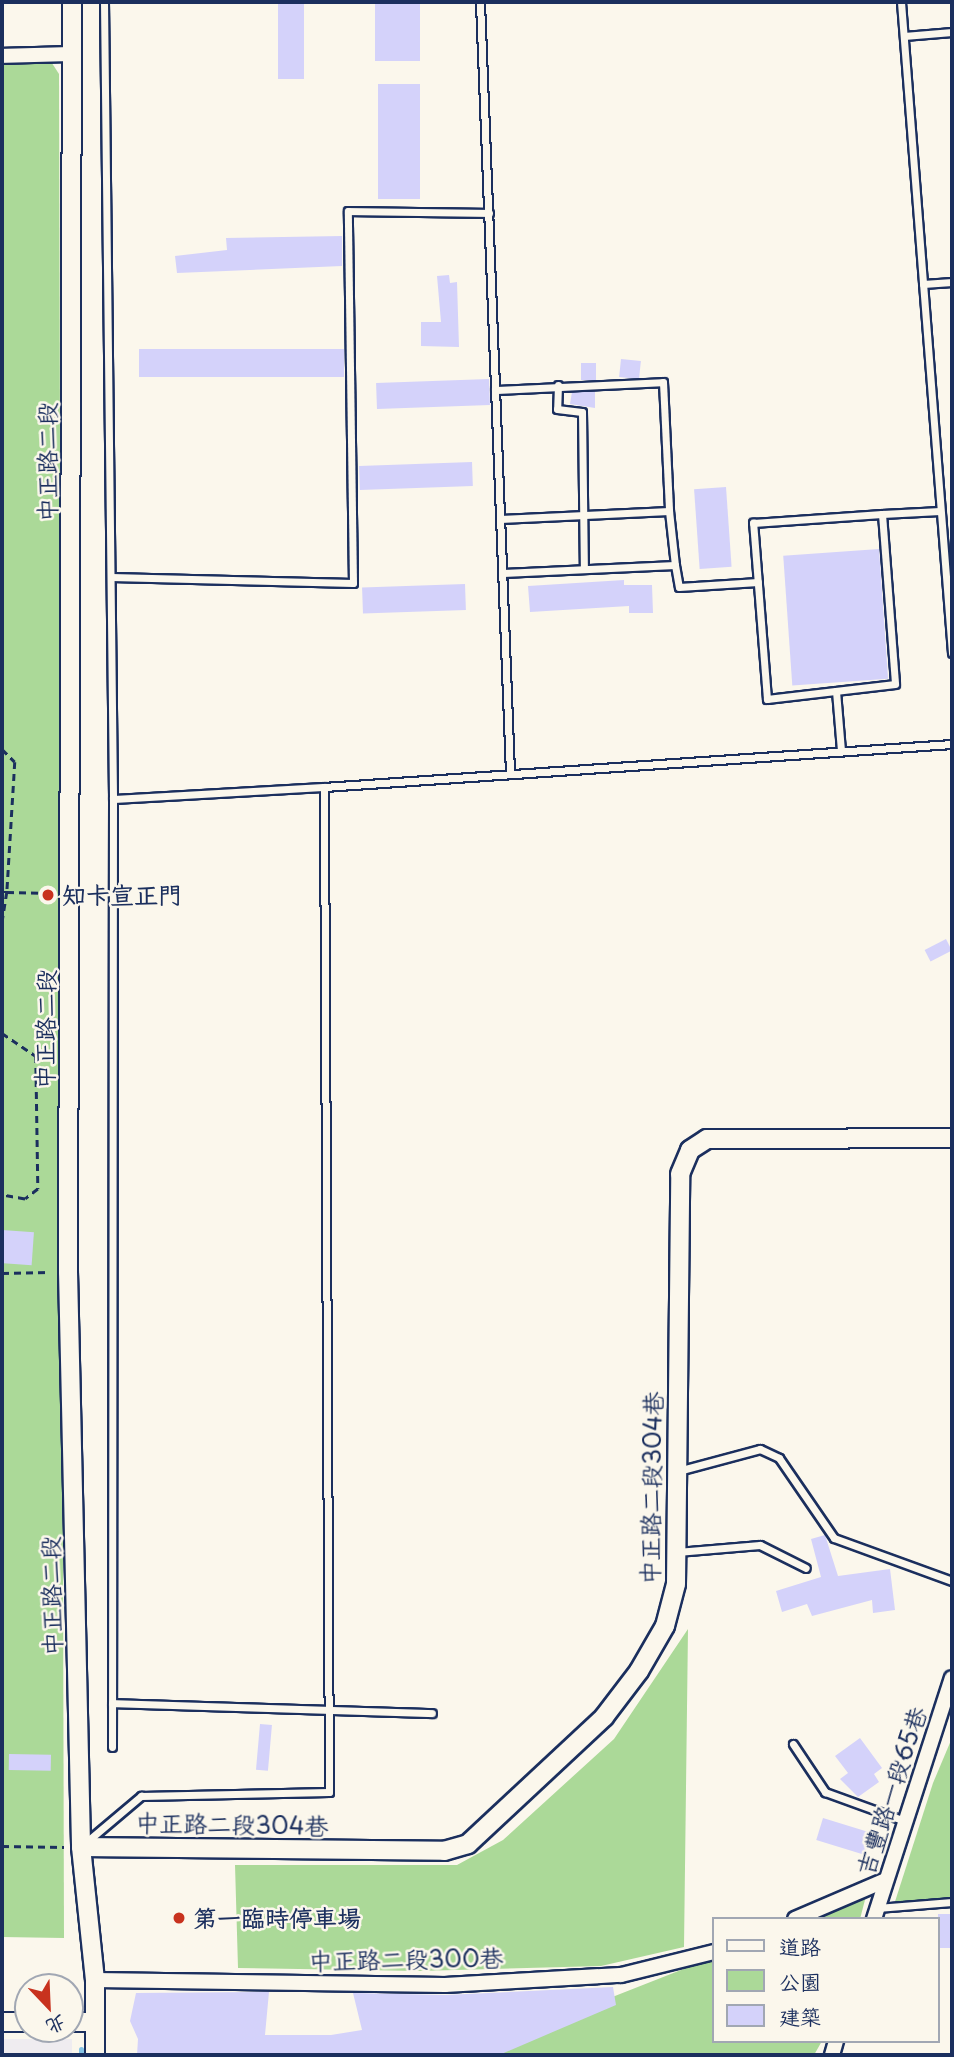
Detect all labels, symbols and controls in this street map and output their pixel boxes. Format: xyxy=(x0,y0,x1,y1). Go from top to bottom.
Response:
street label: 中正路二段 xyxy=(33,402,61,522)
place label: 知卡宣正門 xyxy=(62,881,182,909)
marker: 知卡宣正門 xyxy=(40,887,56,903)
street label: 中正路二段 xyxy=(30,969,60,1089)
street label: 中正路二段304巷 xyxy=(635,1391,667,1585)
street label: 中正路二段 xyxy=(36,1536,66,1656)
street label: 吉豐路一段65巷 xyxy=(850,1703,932,1879)
street label: 中正路二段304巷 xyxy=(135,1808,329,1840)
place label: 第一臨時停車場 xyxy=(193,1904,361,1932)
marker: 第一臨時停車場 xyxy=(171,1910,187,1926)
legend xyxy=(712,1917,940,2043)
text: 道路 xyxy=(779,1930,821,1962)
street label: 中正路二段300巷 xyxy=(308,1943,504,1975)
text: 公園 xyxy=(779,1965,821,1997)
north arrow xyxy=(14,1973,84,2043)
text: 建築 xyxy=(779,2000,821,2032)
text: 北 xyxy=(42,2009,71,2042)

